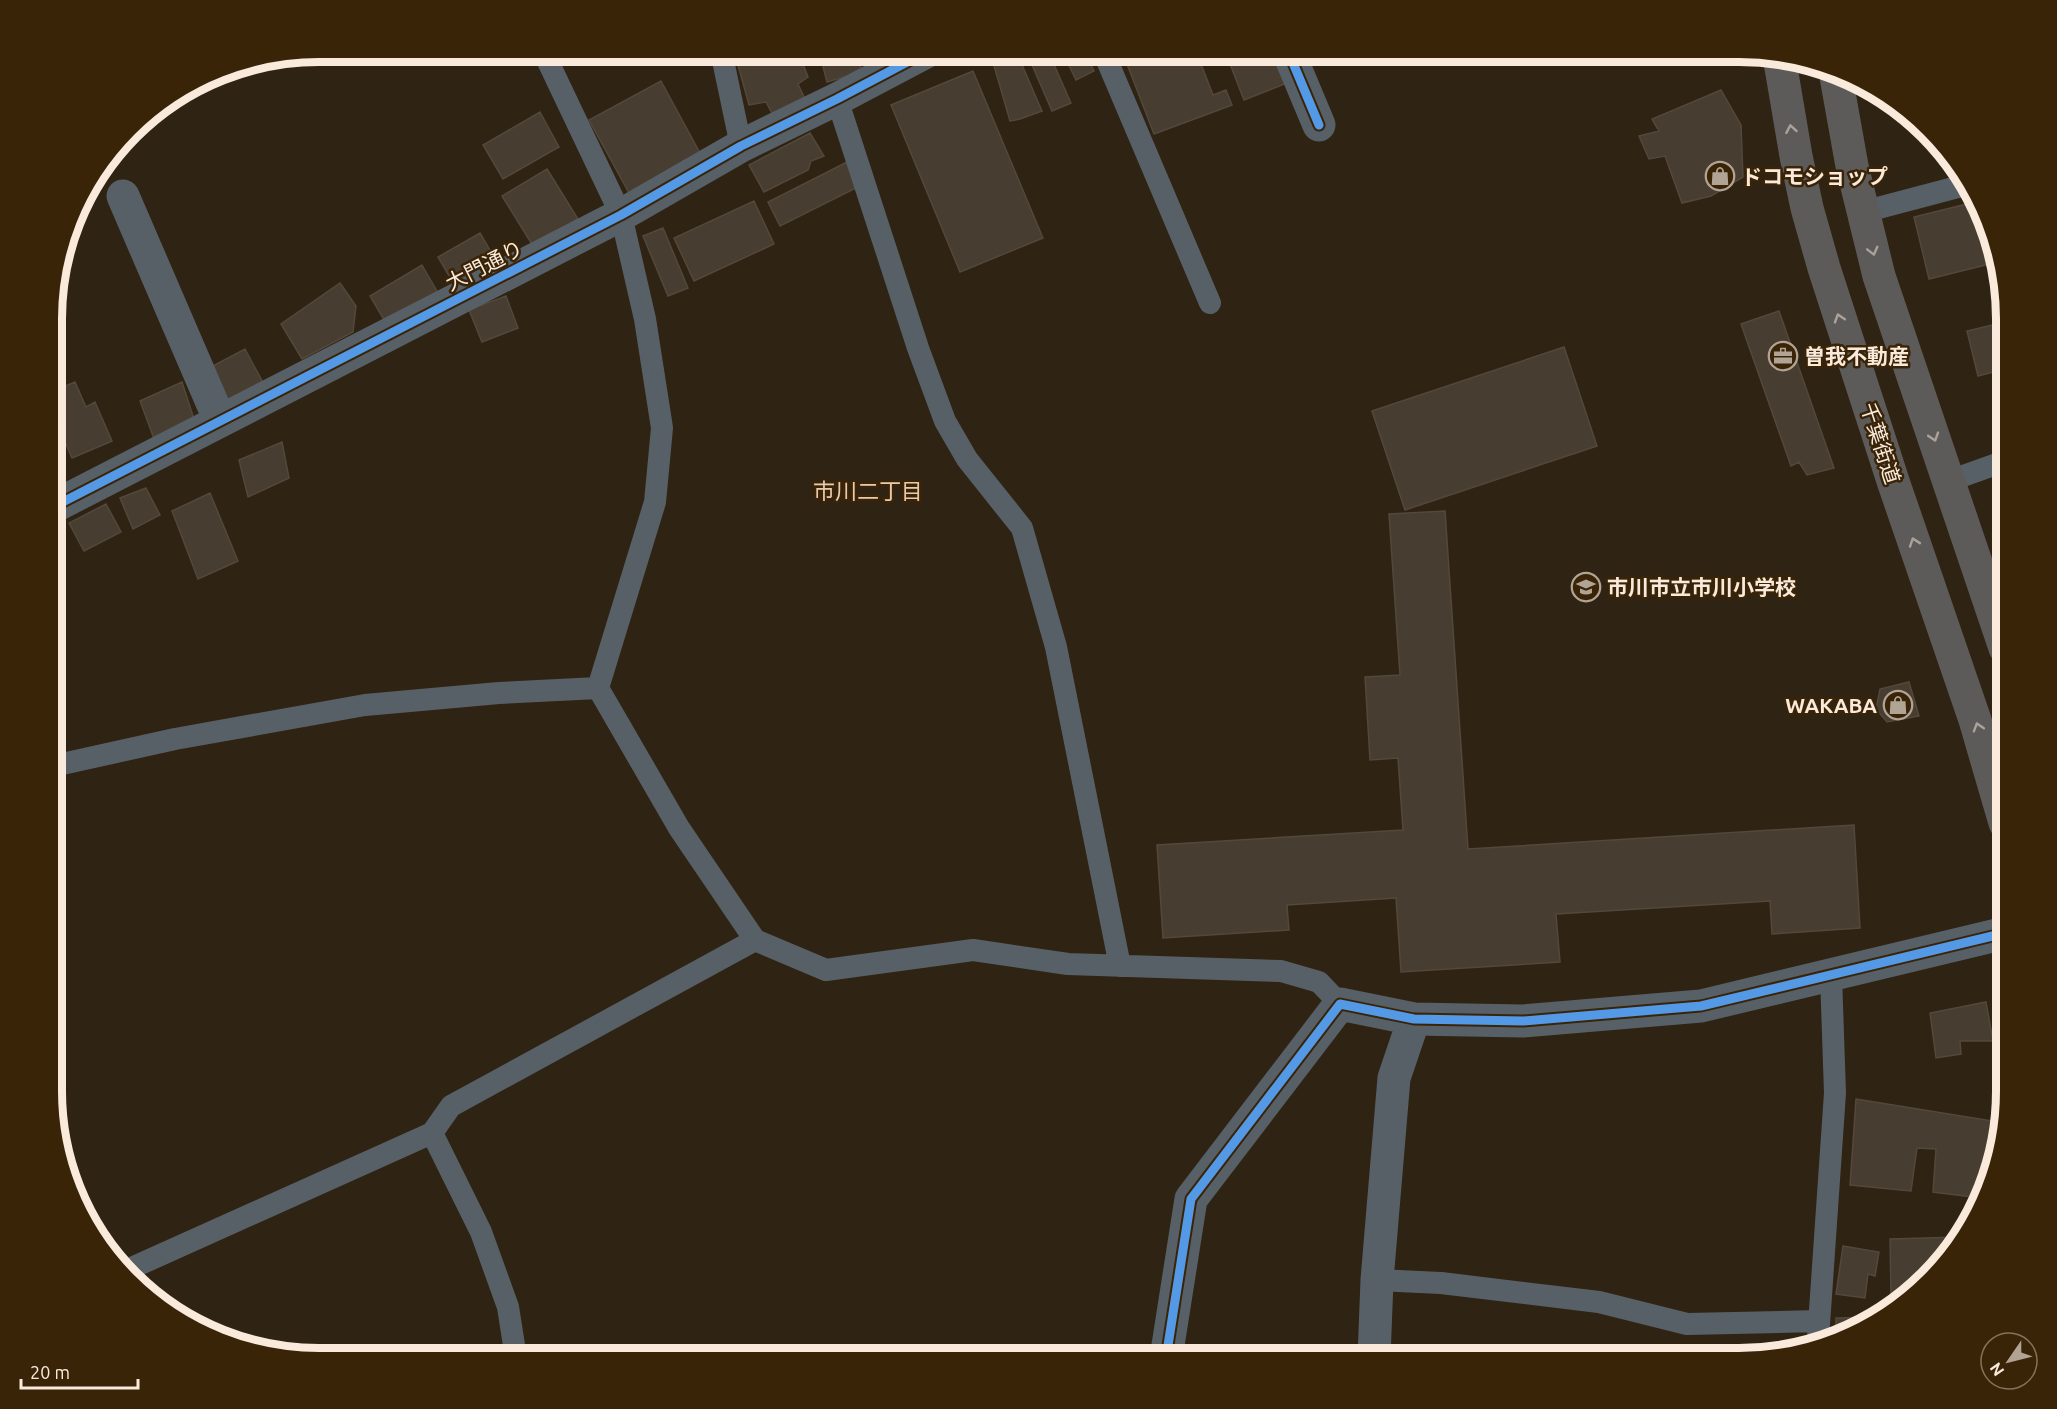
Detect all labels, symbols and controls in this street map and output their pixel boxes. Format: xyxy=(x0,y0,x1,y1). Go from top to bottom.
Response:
one-way arrow xyxy=(1785,124,1798,134)
shop icon: ドコモショップ xyxy=(1704,160,1736,192)
place label: ドコモショップ xyxy=(1741,164,1888,188)
street label: 大門通り xyxy=(441,235,527,295)
one-way arrow xyxy=(1866,246,1879,256)
one-way arrow xyxy=(1834,313,1847,324)
office icon: 曽我不動産 xyxy=(1767,340,1799,372)
place label: 曽我不動産 xyxy=(1804,344,1909,368)
street label: 千葉街道 xyxy=(1857,399,1905,487)
one-way arrow xyxy=(1927,431,1939,442)
district label: 市川二丁目 xyxy=(813,478,923,503)
one-way arrow xyxy=(1909,538,1922,548)
school or university icon: 市川市立市川小学校 xyxy=(1570,571,1602,603)
place label: 市川市立市川小学校 xyxy=(1607,575,1796,599)
shop icon: WAKABA xyxy=(1882,689,1914,721)
place label: WAKABA xyxy=(1785,693,1877,717)
one-way arrow xyxy=(1972,722,1985,733)
north arrow xyxy=(1979,1331,2039,1391)
scale bar xyxy=(21,1352,138,1390)
text: N xyxy=(1986,1360,2008,1380)
text: 20 m xyxy=(30,1362,70,1382)

